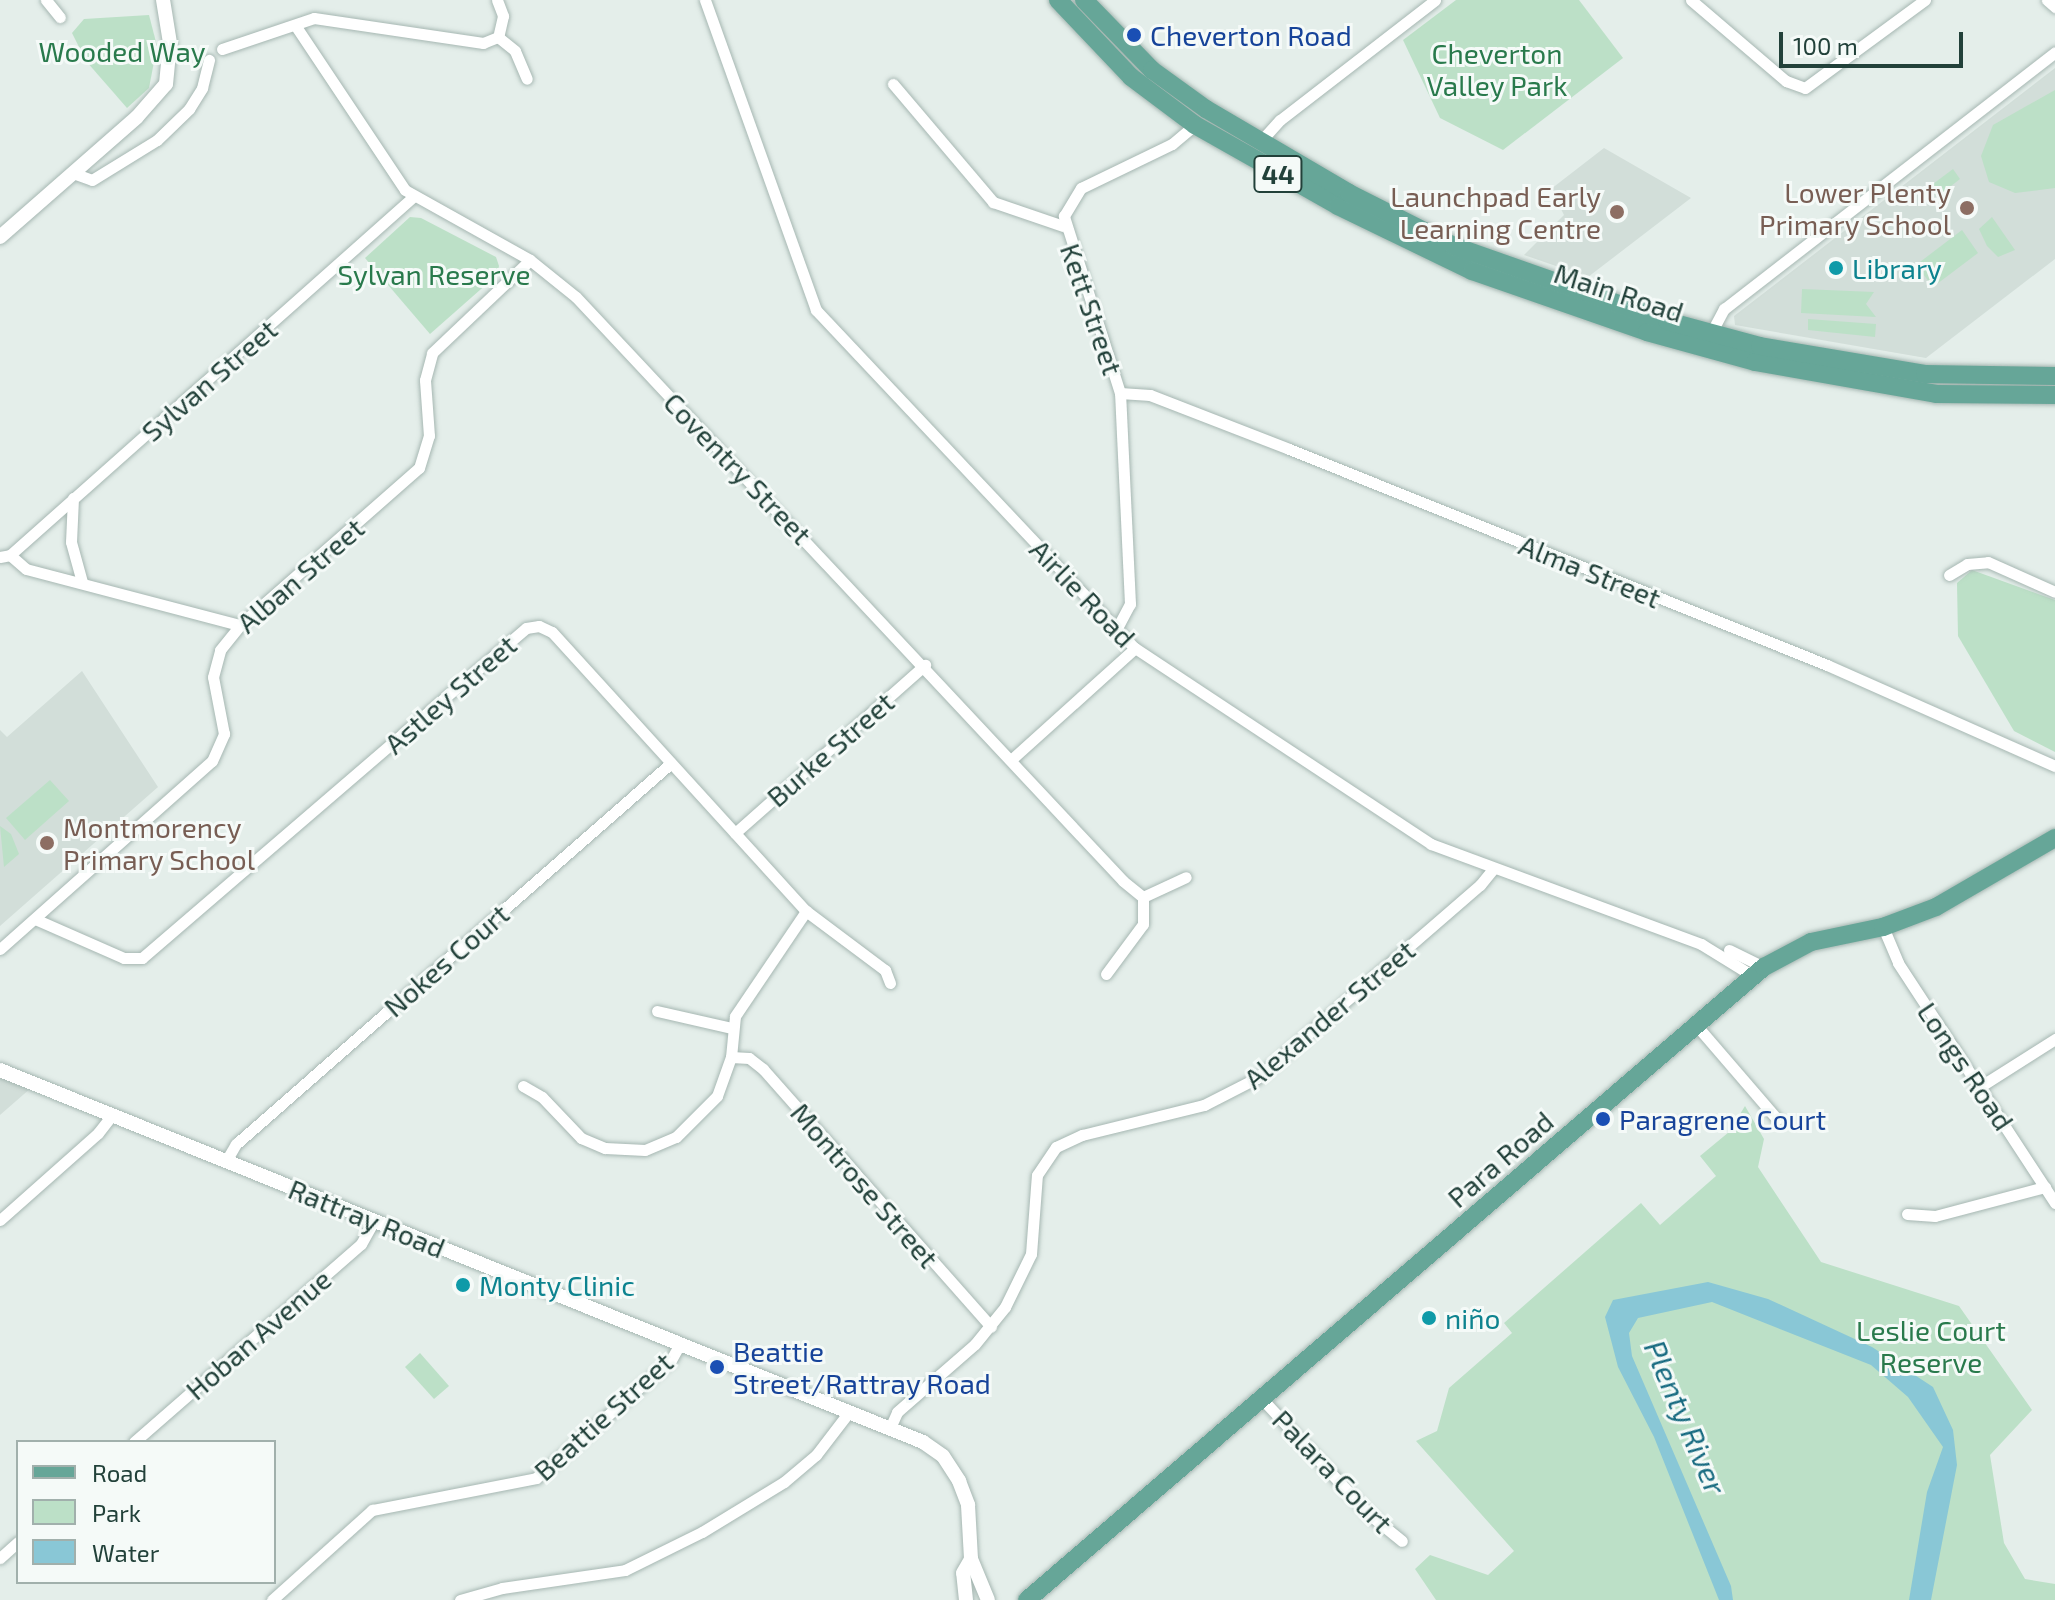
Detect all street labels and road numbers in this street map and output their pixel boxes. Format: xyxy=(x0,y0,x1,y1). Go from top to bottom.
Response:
road number: 44 xyxy=(1252,152,1304,196)
street label: Kett Street xyxy=(1054,239,1130,379)
street label: Main Road xyxy=(1550,255,1688,329)
street label: Sylvan Street xyxy=(134,312,284,448)
street label: Coventry Street xyxy=(657,385,819,551)
street label: Alban Street xyxy=(230,511,370,639)
street label: Alma Street xyxy=(1514,527,1666,615)
street label: Airlie Road xyxy=(1023,532,1143,654)
street label: Astley Street xyxy=(377,627,523,761)
street label: Burke Street xyxy=(760,685,900,813)
street label: Nokes Court xyxy=(377,897,515,1023)
street label: Alexander Street xyxy=(1236,932,1422,1096)
street label: Longs Road xyxy=(1911,996,2021,1136)
street label: Montrose Street xyxy=(784,1096,946,1274)
street label: Para Road xyxy=(1440,1104,1560,1214)
street label: Rattray Road xyxy=(284,1171,450,1265)
street label: Hoban Avenue xyxy=(178,1262,338,1406)
street label: Beattie Street xyxy=(527,1345,679,1487)
street label: Palara Court xyxy=(1266,1402,1400,1540)

